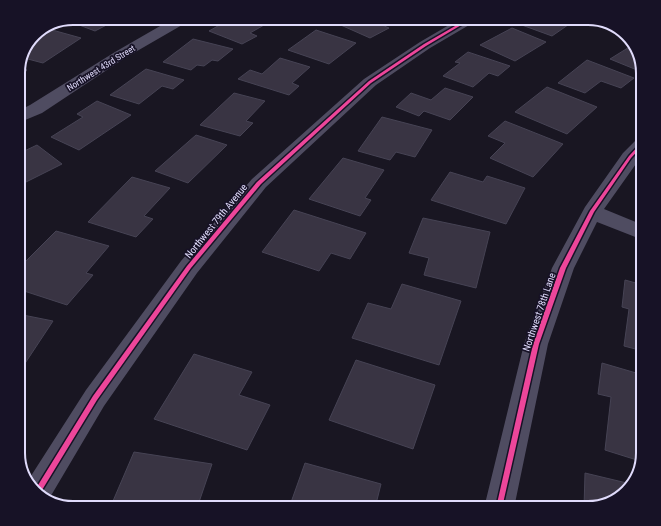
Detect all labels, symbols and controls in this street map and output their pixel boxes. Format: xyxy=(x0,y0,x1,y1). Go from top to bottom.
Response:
street label: Northwest 43rd Street xyxy=(65,43,137,93)
street label: Northwest 79th Avenue xyxy=(183,182,249,260)
street label: Northwest 78th Lane xyxy=(520,271,558,353)

